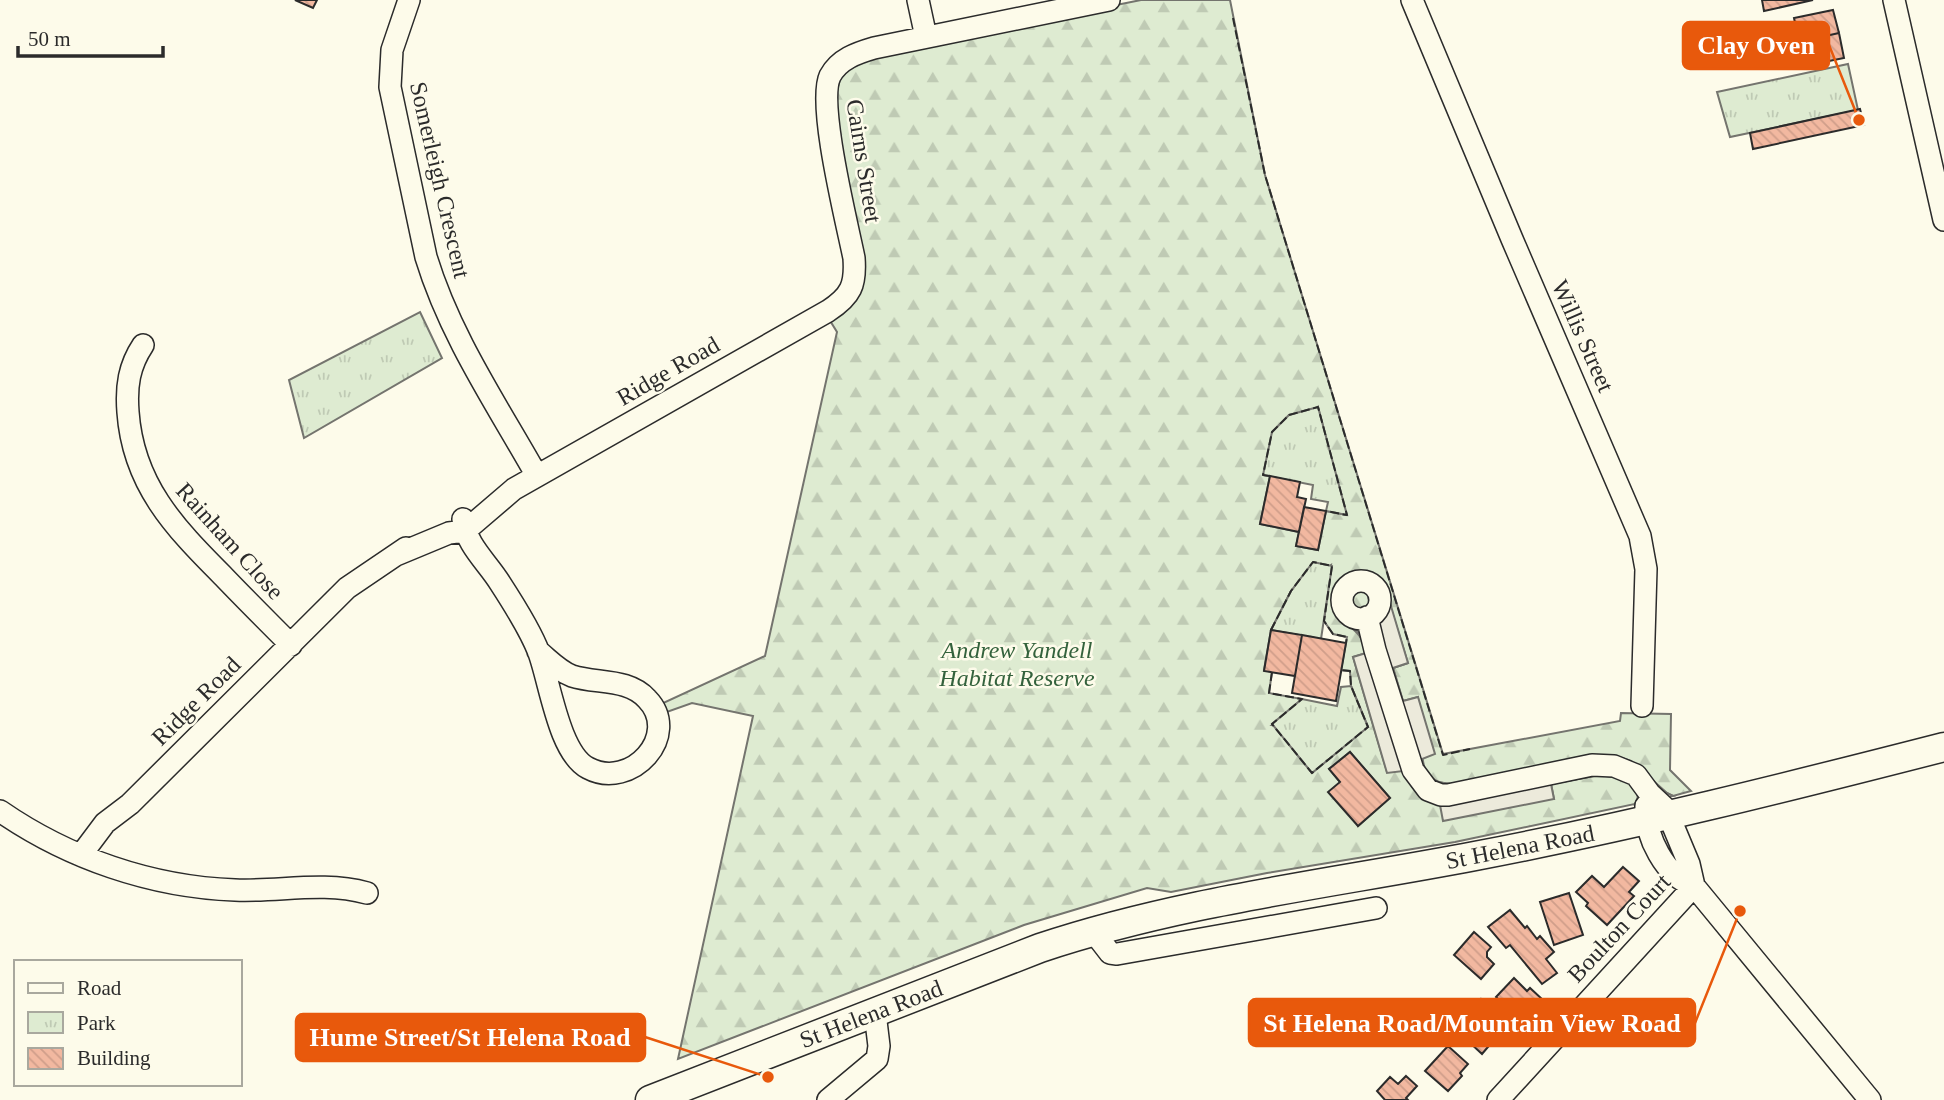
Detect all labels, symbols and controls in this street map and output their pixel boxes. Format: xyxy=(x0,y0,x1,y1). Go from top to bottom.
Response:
scale bar xyxy=(18,14,163,58)
callout: Clay Oven xyxy=(1683,22,1829,69)
text: 50 m xyxy=(28,27,71,51)
text: Clay Oven xyxy=(1697,31,1815,60)
street label: Somerleigh Crescent xyxy=(405,79,475,281)
street label: Cairns Street xyxy=(841,97,887,225)
street label: Willis Street xyxy=(1547,276,1619,396)
street label: Ridge Road xyxy=(612,331,724,411)
street label: Rainham Close xyxy=(171,478,289,604)
park label: Andrew Yandell Habitat Reserve xyxy=(938,637,1095,691)
street label: Ridge Road xyxy=(147,652,245,750)
street label: St Helena Road xyxy=(1444,820,1596,874)
street label: Boulton Court xyxy=(1562,868,1676,987)
legend xyxy=(14,960,242,1086)
street label: St Helena Road xyxy=(796,975,946,1053)
text: Road xyxy=(77,976,122,1000)
callout: St Helena Road/Mountain View Road xyxy=(1249,999,1695,1046)
text: St Helena Road/Mountain View Road xyxy=(1263,1009,1681,1038)
text: Park xyxy=(77,1011,116,1035)
callout: Hume Street/St Helena Road xyxy=(296,1014,645,1061)
text: Hume Street/St Helena Road xyxy=(310,1023,631,1052)
text: Building xyxy=(77,1046,151,1070)

